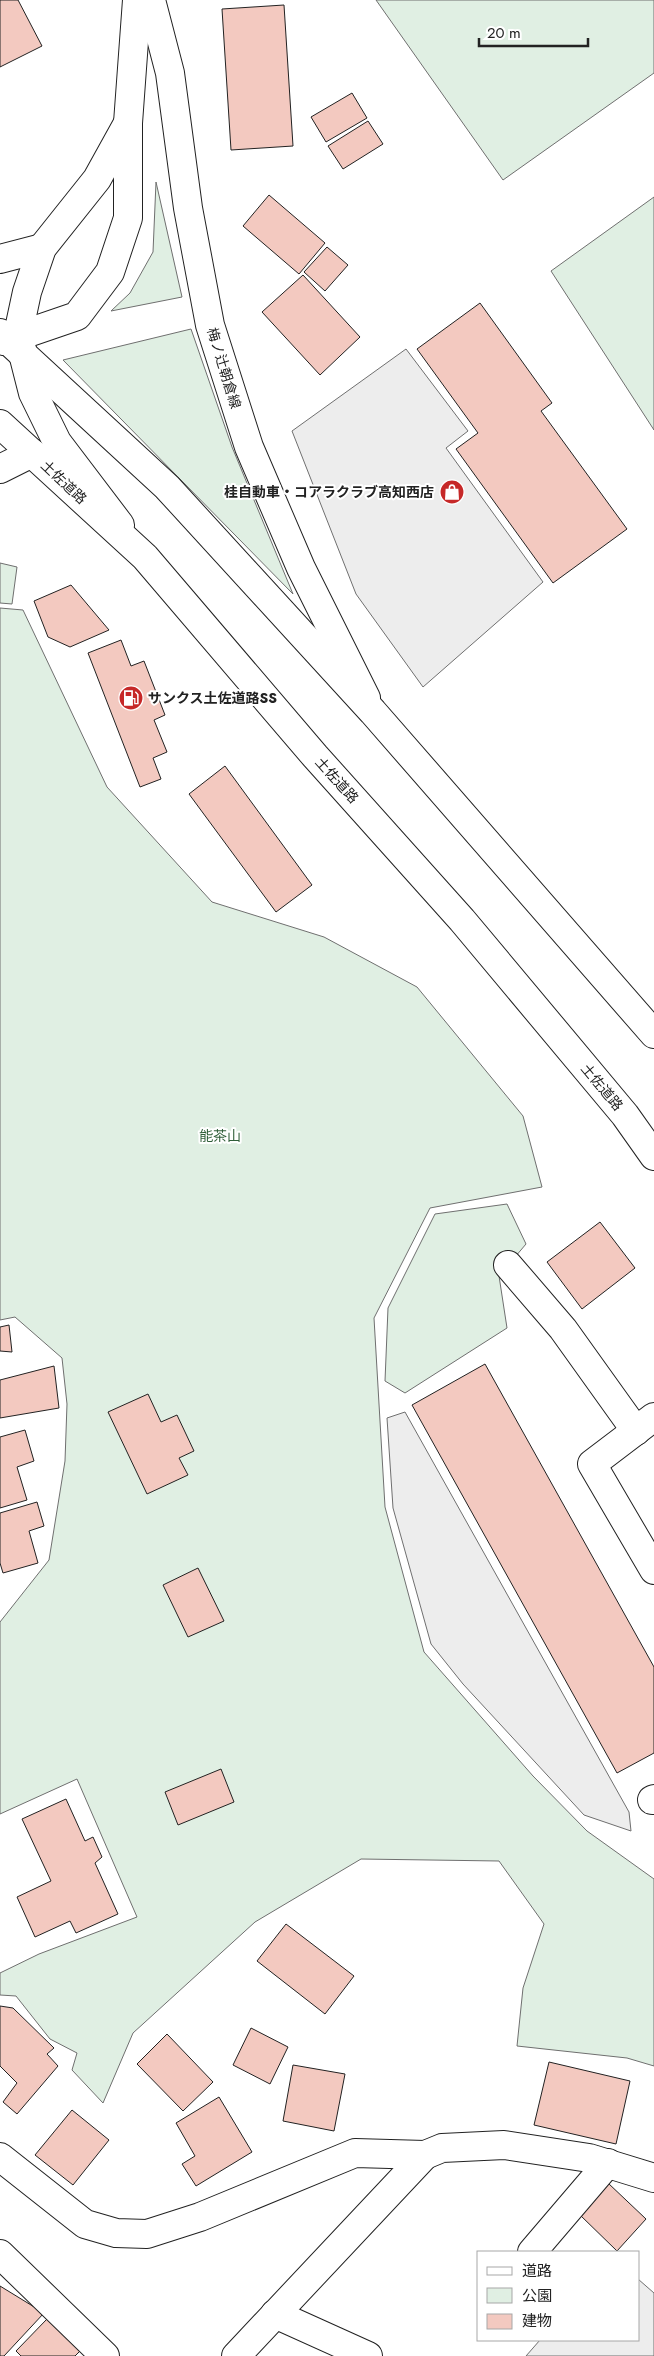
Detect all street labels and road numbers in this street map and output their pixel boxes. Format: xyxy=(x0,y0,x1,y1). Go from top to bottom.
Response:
street label: 梅ノ辻朝倉線 xyxy=(202,325,246,411)
street label: 土佐道路 xyxy=(37,456,91,508)
street label: 土佐道路 xyxy=(311,753,363,807)
street label: 土佐道路 xyxy=(576,1059,628,1115)

